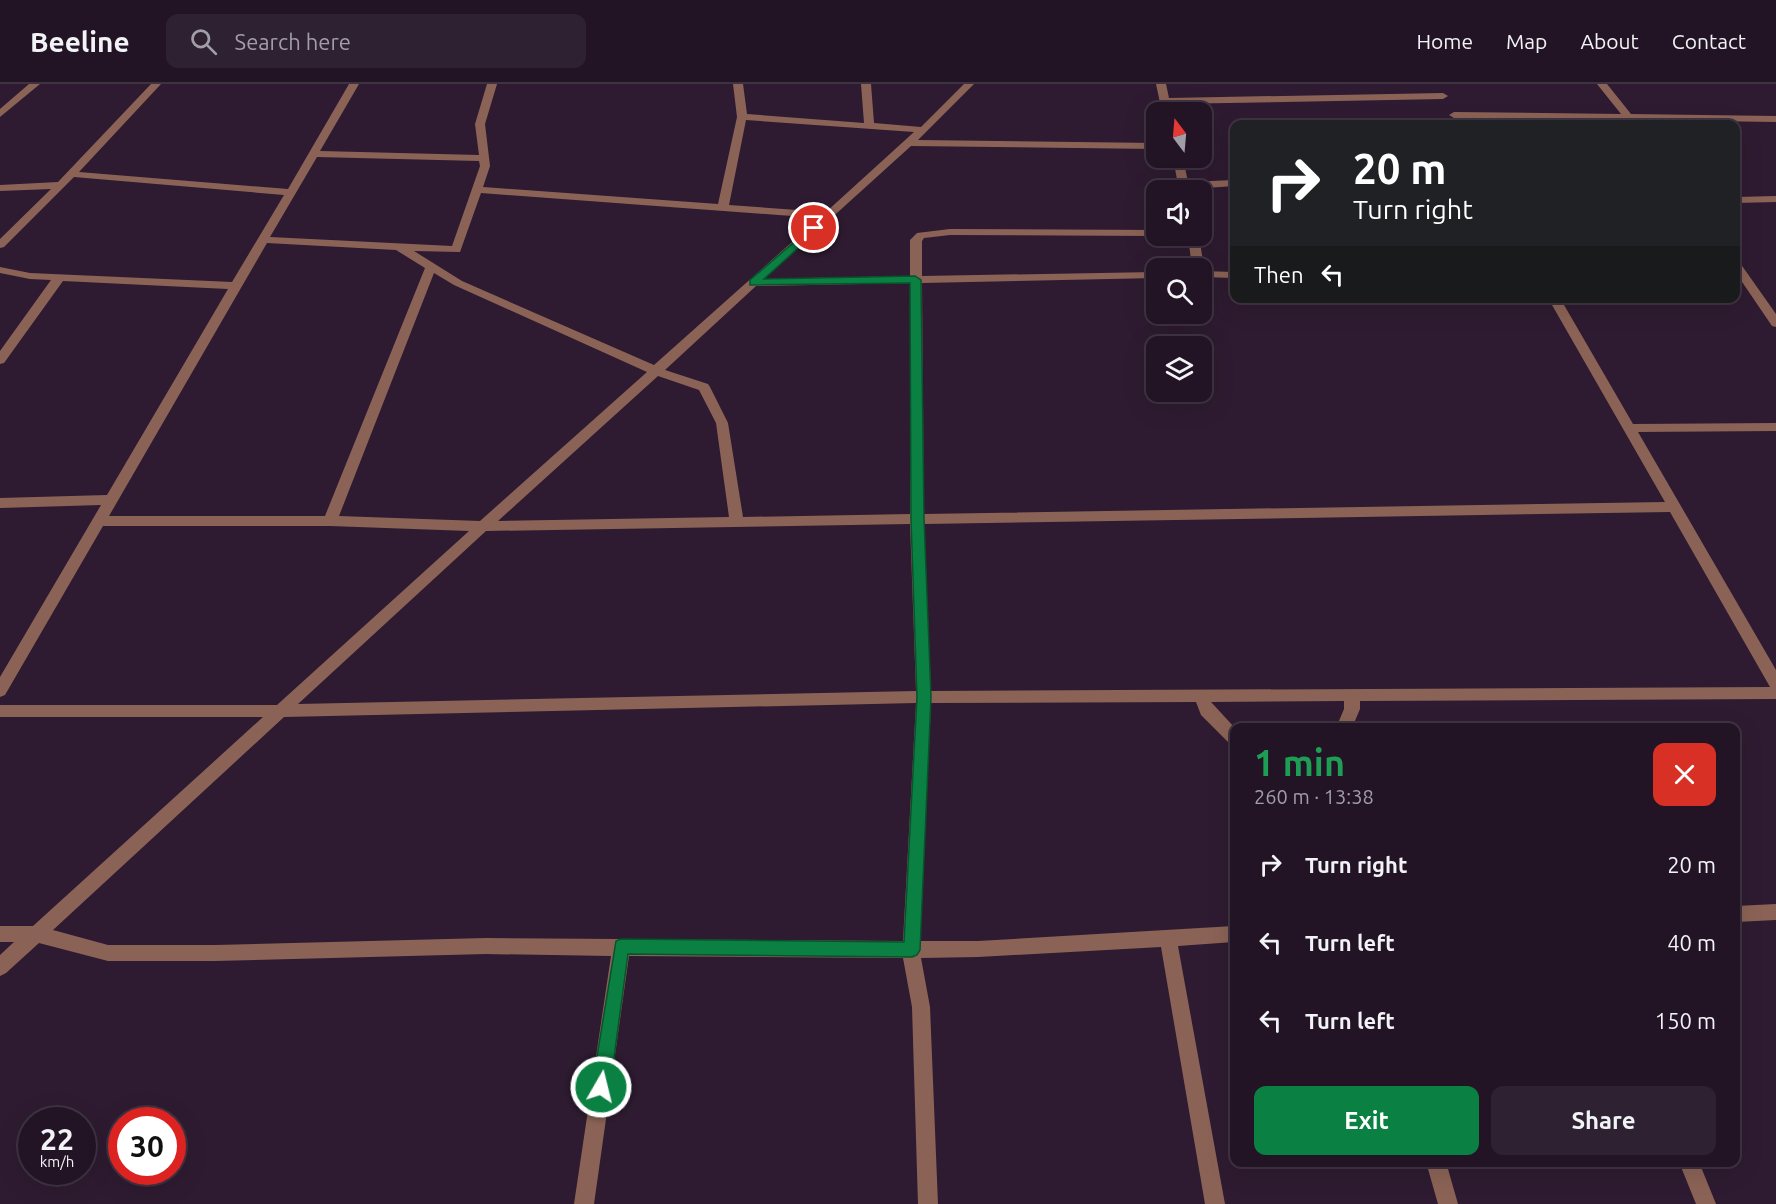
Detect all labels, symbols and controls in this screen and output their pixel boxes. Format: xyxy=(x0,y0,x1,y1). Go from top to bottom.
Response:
search box xyxy=(166,14,586,68)
icon: search xyxy=(187,25,220,58)
text: Beeline xyxy=(30,26,130,57)
text: Search here xyxy=(235,29,351,54)
text: Home xyxy=(1416,29,1473,53)
text: Map xyxy=(1506,29,1547,53)
text: About xyxy=(1580,29,1639,53)
text: Contact xyxy=(1672,29,1746,53)
north arrow xyxy=(1146,102,1212,168)
map controls xyxy=(1146,102,1212,402)
icon: right xyxy=(1254,144,1332,222)
text: 20 m xyxy=(1353,145,1447,192)
button: sound xyxy=(1146,180,1212,246)
text: Turn right xyxy=(1353,194,1473,224)
pin xyxy=(788,202,839,253)
icon: arrive xyxy=(797,211,830,244)
button: search xyxy=(1146,258,1212,324)
icon: left xyxy=(1316,258,1349,291)
text: Then xyxy=(1254,262,1304,287)
button: layers xyxy=(1146,336,1212,402)
text: 1 min xyxy=(1254,742,1345,783)
button: close xyxy=(1653,743,1716,806)
text: 260 m · 13:38 xyxy=(1254,785,1374,808)
icon: right xyxy=(1254,848,1287,881)
text: Turn right xyxy=(1305,852,1407,877)
text: 20 m xyxy=(1667,852,1716,877)
icon: left xyxy=(1254,926,1287,959)
text: Turn left xyxy=(1305,930,1395,955)
text: 40 m xyxy=(1667,930,1716,955)
icon: left xyxy=(1254,1004,1287,1037)
text: Turn left xyxy=(1305,1008,1395,1033)
text: 150 m xyxy=(1655,1008,1716,1033)
position arrow xyxy=(569,1055,633,1119)
button: Exit xyxy=(1254,1086,1479,1155)
button: Share xyxy=(1491,1086,1716,1155)
speed limit sign: 30 xyxy=(108,1107,186,1185)
text: 22 xyxy=(40,1122,74,1156)
text: km/h xyxy=(40,1153,74,1170)

